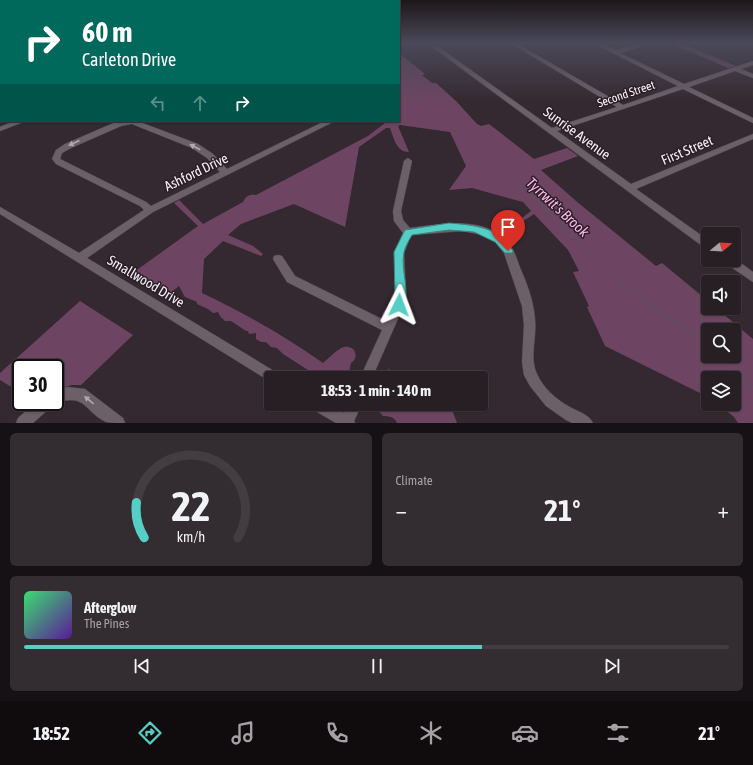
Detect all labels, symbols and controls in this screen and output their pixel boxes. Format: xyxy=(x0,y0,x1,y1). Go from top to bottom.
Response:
icon: right xyxy=(16,16,68,68)
text: 60 m xyxy=(82,16,132,48)
text: Carleton Drive xyxy=(82,49,176,70)
street label: Second Street xyxy=(595,77,657,110)
icon: left xyxy=(147,92,169,114)
icon: ahead xyxy=(189,92,211,114)
icon: right xyxy=(231,92,253,114)
street label: Sunrise Avenue xyxy=(540,103,614,163)
street label: First Street xyxy=(659,132,715,168)
one-way arrow xyxy=(68,141,80,147)
one-way arrow xyxy=(189,144,201,150)
street label: Ashford Drive xyxy=(162,150,230,194)
water label: Tyrrwit's Brook xyxy=(523,174,593,241)
pin xyxy=(491,210,525,251)
icon: arrive xyxy=(497,216,519,238)
north arrow xyxy=(701,227,741,267)
map controls xyxy=(701,227,741,411)
street label: Smallwood Drive xyxy=(105,252,187,310)
button: sound xyxy=(701,275,741,315)
position arrow xyxy=(378,284,420,326)
button: search xyxy=(701,323,741,363)
speed limit sign: 30 xyxy=(12,359,64,411)
button: layers xyxy=(701,371,741,411)
text: 18:53 · 1 min · 140 m xyxy=(321,382,431,399)
one-way arrow xyxy=(84,396,95,404)
text: Climate xyxy=(396,473,433,488)
text: 22 xyxy=(171,481,210,529)
text: 21° xyxy=(544,493,580,527)
text: − xyxy=(396,497,407,523)
text: + xyxy=(718,497,729,523)
text: km/h xyxy=(177,528,205,544)
text: Afterglow xyxy=(84,599,137,616)
text: The Pines xyxy=(84,616,129,631)
icon: previous xyxy=(131,655,153,677)
icon: pause xyxy=(366,655,388,677)
icon: next xyxy=(601,655,623,677)
icon: directions xyxy=(136,719,164,747)
icon: music xyxy=(229,719,257,747)
icon: phone xyxy=(323,719,351,747)
icon: climate xyxy=(417,719,445,747)
icon: car xyxy=(511,719,539,747)
icon: filters xyxy=(604,719,632,747)
text: 18:52 xyxy=(33,723,70,744)
text: 21° xyxy=(698,723,720,744)

